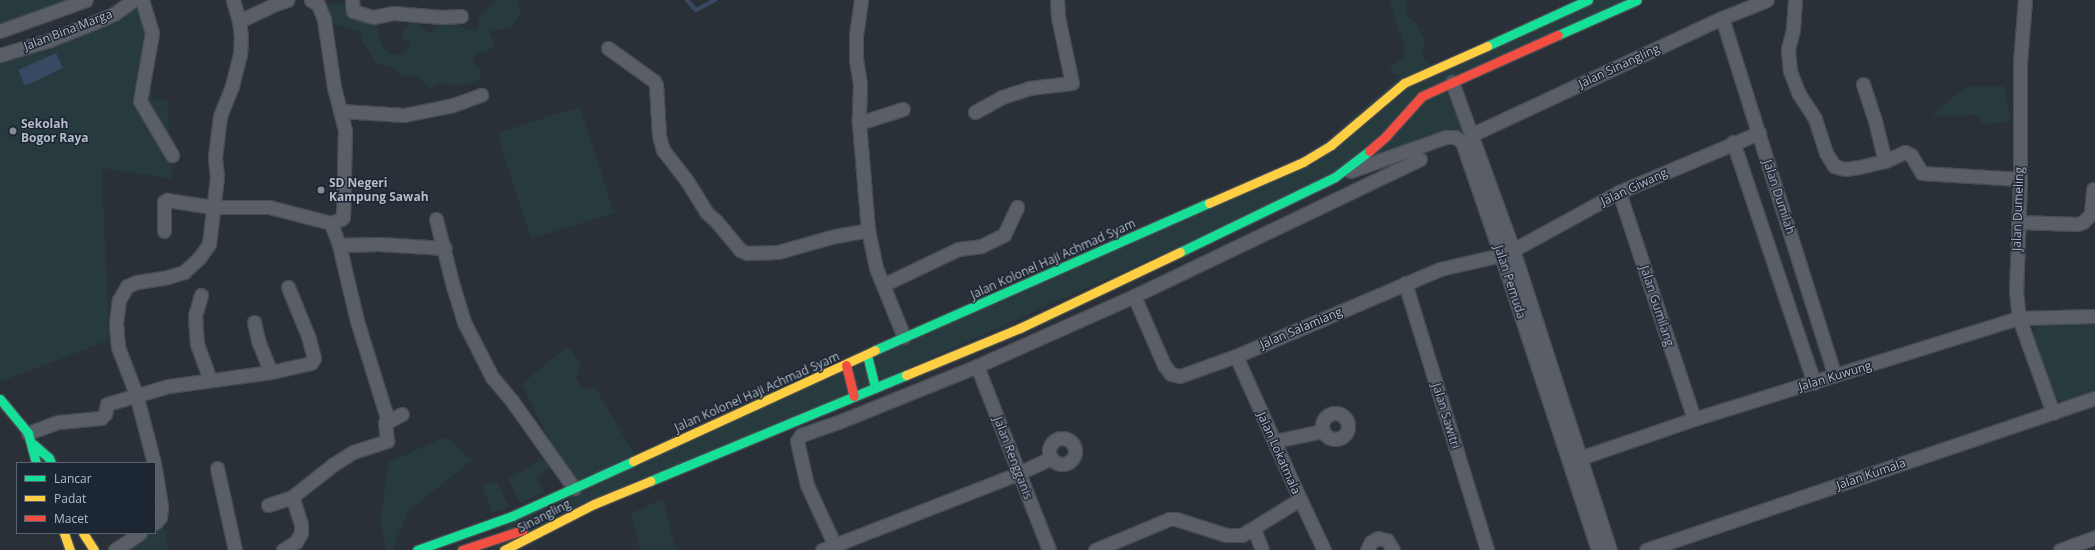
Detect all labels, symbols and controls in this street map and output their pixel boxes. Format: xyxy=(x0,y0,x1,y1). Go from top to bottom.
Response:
street label: Jalan Bina Marga xyxy=(22,7,114,53)
street label: Jalan Sinangling xyxy=(1576,41,1662,91)
place label: Sekolah Bogor Raya xyxy=(21,117,89,145)
marker: Sekolah Bogor Raya xyxy=(8,126,18,136)
street label: Jalan Dumilah xyxy=(1760,158,1798,236)
street label: Jalan Giwang xyxy=(1598,165,1670,209)
street label: Jalan Dumeling xyxy=(2009,167,2027,251)
place label: SD Negeri Kampung Sawah xyxy=(329,176,429,204)
marker: SD Negeri Kampung Sawah xyxy=(316,185,326,195)
street label: Jalan Kolonel Haji Achmad Syam xyxy=(968,216,1138,302)
street label: Jalan Pemuda xyxy=(1491,243,1529,321)
street label: Jalan Gumilang xyxy=(1637,264,1677,348)
street label: Jalan Salamiang xyxy=(1258,304,1344,352)
street label: Jalan Kolonel Haji Achmad Syam xyxy=(672,349,842,435)
street label: Jalan Kuwung xyxy=(1797,358,1873,394)
street label: Jalan Sawitri xyxy=(1429,381,1463,451)
street label: Jalan Lokatmala xyxy=(1254,410,1304,496)
street label: Jalan Rengganis xyxy=(991,415,1035,501)
street label: Jalan Kumala xyxy=(1835,455,1907,493)
legend xyxy=(16,462,156,534)
text: Lancar xyxy=(54,470,92,487)
text: Padat xyxy=(54,490,86,507)
street label: Sinangling xyxy=(515,497,573,535)
text: Macet xyxy=(54,510,88,527)

